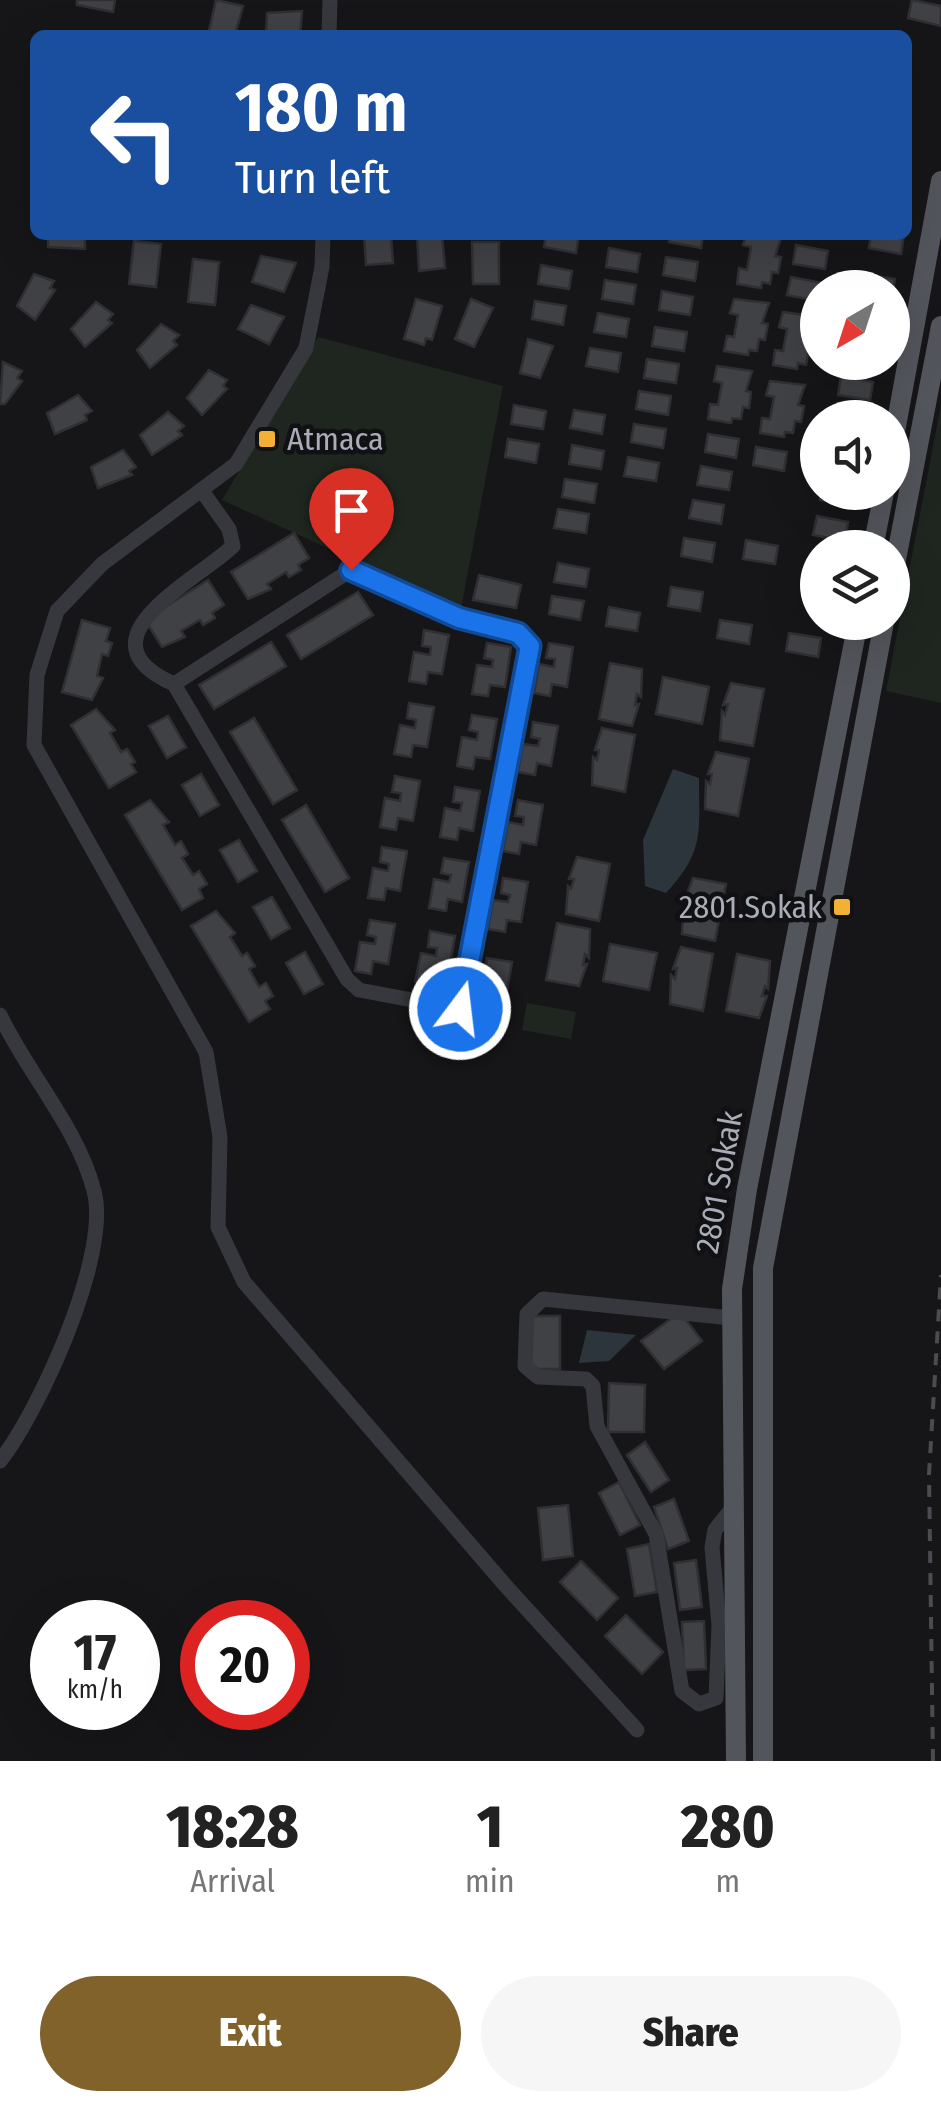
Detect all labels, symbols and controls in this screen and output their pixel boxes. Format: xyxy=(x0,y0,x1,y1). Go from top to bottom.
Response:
text: 180 m xyxy=(235,66,408,150)
icon: left xyxy=(70,70,200,200)
text: Turn left xyxy=(235,151,390,205)
north arrow xyxy=(800,270,910,380)
map controls xyxy=(800,270,910,640)
button: sound xyxy=(800,400,910,510)
place label: Atmaca xyxy=(287,420,384,458)
marker: Atmaca xyxy=(256,428,278,450)
pin xyxy=(309,468,394,571)
icon: arrive xyxy=(324,483,379,538)
button: layers xyxy=(800,530,910,640)
place label: 2801.Sokak xyxy=(679,888,822,926)
marker: 2801.Sokak xyxy=(831,896,853,918)
position arrow xyxy=(408,957,512,1061)
street label: 2801 Sokak xyxy=(688,1108,750,1256)
speed limit sign: 20 xyxy=(180,1600,310,1730)
text: 17 xyxy=(74,1623,116,1683)
text: km/h xyxy=(67,1675,123,1705)
text: 18:28 xyxy=(166,1791,299,1863)
text: 1 xyxy=(477,1791,503,1863)
text: 280 xyxy=(681,1791,775,1863)
text: Arrival xyxy=(190,1862,275,1900)
text: min xyxy=(465,1862,515,1900)
text: m xyxy=(716,1862,740,1900)
button: Exit xyxy=(40,1976,461,2091)
button: Share xyxy=(481,1976,901,2091)

